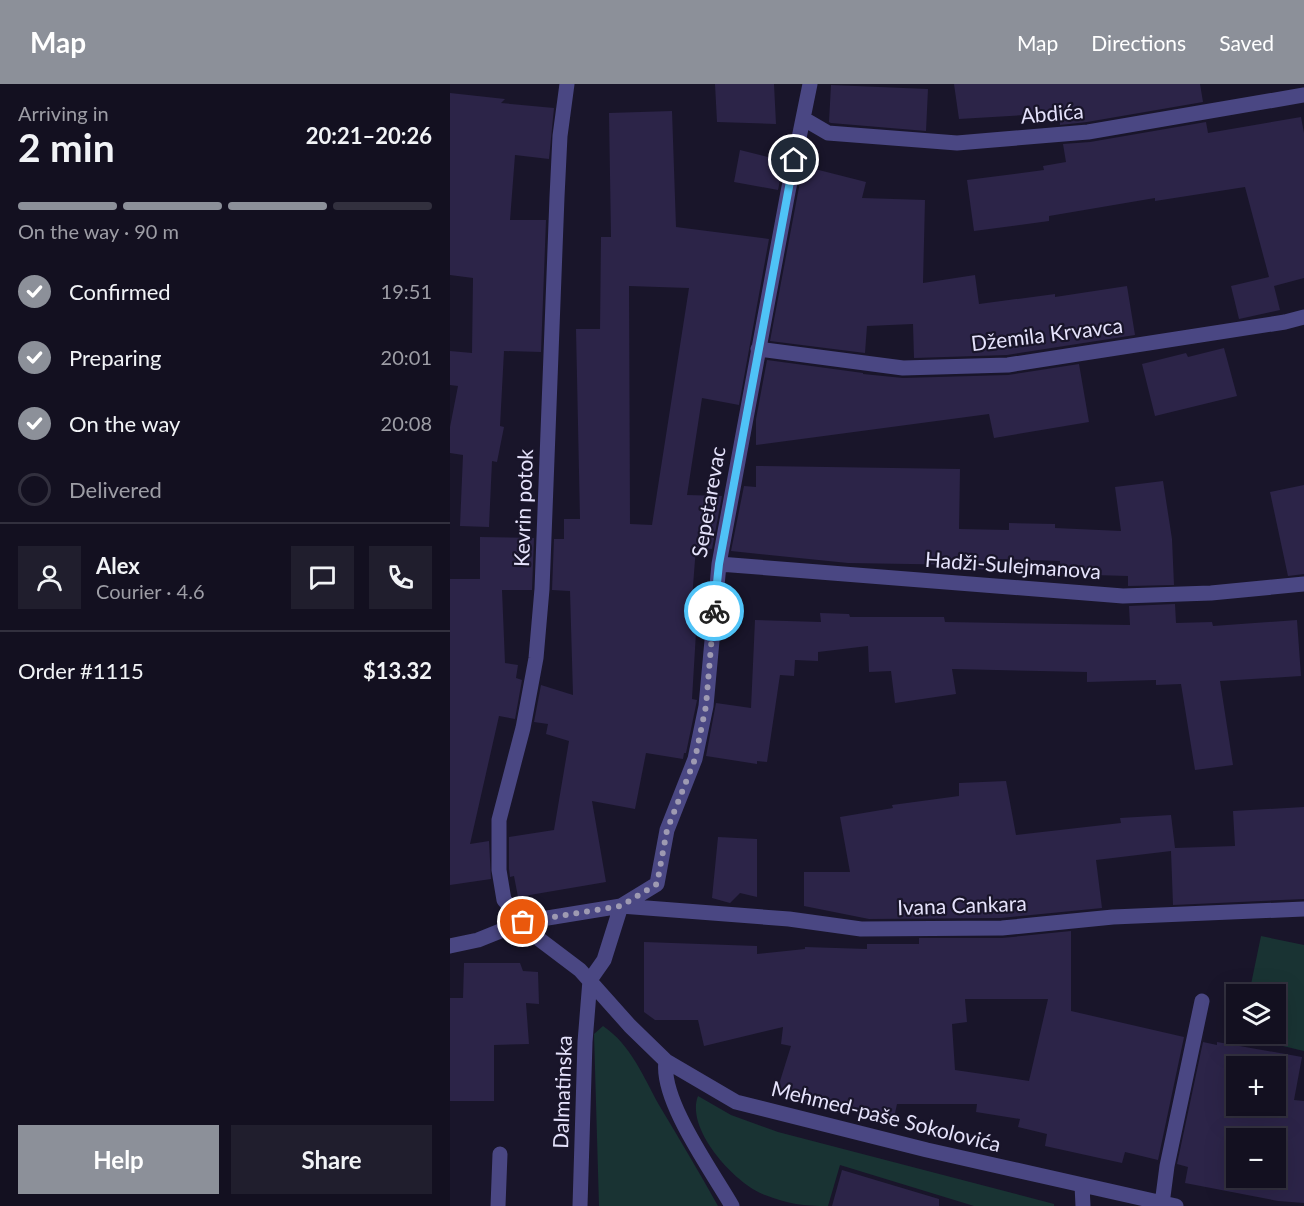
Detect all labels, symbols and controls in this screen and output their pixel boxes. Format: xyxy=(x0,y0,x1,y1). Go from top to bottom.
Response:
text: Map xyxy=(30,25,86,59)
text: Map xyxy=(1017,30,1058,55)
text: Directions xyxy=(1091,30,1186,55)
text: Saved xyxy=(1219,30,1274,55)
street label: Abdića xyxy=(1019,97,1084,128)
text: Arriving in xyxy=(18,101,109,125)
text: 20:21–20:26 xyxy=(306,122,432,149)
text: 2 min xyxy=(18,124,115,170)
pin xyxy=(768,134,819,185)
icon: home xyxy=(777,143,810,176)
text: On the way · 90 m xyxy=(18,219,179,243)
icon: check xyxy=(18,275,51,308)
text: Confirmed xyxy=(69,278,171,305)
text: 19:51 xyxy=(381,279,432,303)
street label: Džemila Krvavca xyxy=(970,312,1124,355)
icon: check xyxy=(18,341,51,374)
text: Preparing xyxy=(69,344,161,371)
text: 20:01 xyxy=(381,345,432,369)
icon: check xyxy=(18,407,51,440)
text: On the way xyxy=(69,410,180,437)
text: 20:08 xyxy=(381,411,432,435)
street label: Sepetarevac xyxy=(685,444,730,559)
street label: Kevrin potok xyxy=(508,448,537,567)
text: Delivered xyxy=(69,476,162,503)
button: person xyxy=(18,546,81,609)
button: chat xyxy=(291,546,354,609)
button: phone xyxy=(369,546,432,609)
street label: Hadži-Sulejmanova xyxy=(924,546,1102,583)
text: Alex xyxy=(96,552,140,579)
text: Courier · 4.6 xyxy=(96,579,205,603)
courier xyxy=(684,581,744,641)
icon: bike xyxy=(698,595,731,628)
text: Order #1115 xyxy=(18,657,144,684)
text: $13.32 xyxy=(363,657,432,684)
street label: Ivana Cankara xyxy=(897,890,1027,919)
pin xyxy=(497,896,548,947)
icon: bag xyxy=(506,905,539,938)
map controls xyxy=(1226,984,1286,1188)
button: layers xyxy=(1226,984,1286,1044)
street label: Dalmatinska xyxy=(547,1035,576,1149)
button: + xyxy=(1226,1056,1286,1116)
street label: Mehmed-paše Sokolovića xyxy=(769,1075,1004,1156)
button: Help xyxy=(18,1125,219,1194)
button: Share xyxy=(231,1125,432,1194)
button: − xyxy=(1226,1128,1286,1188)

